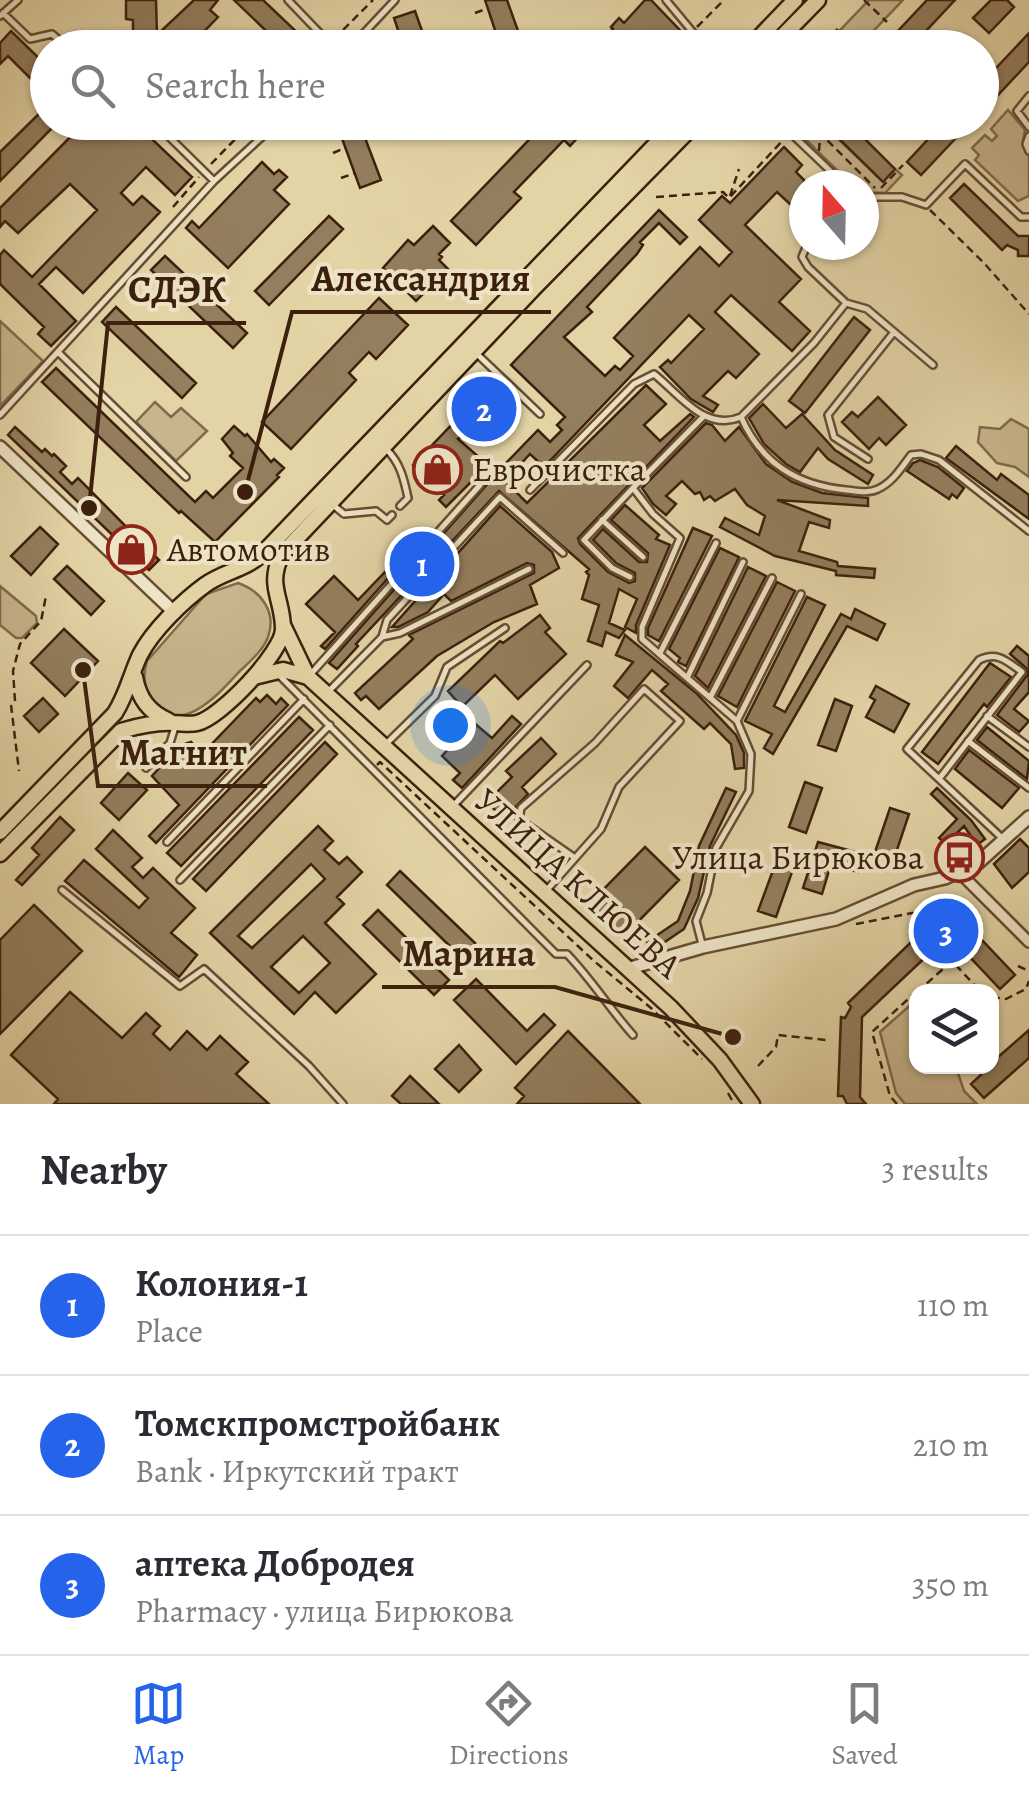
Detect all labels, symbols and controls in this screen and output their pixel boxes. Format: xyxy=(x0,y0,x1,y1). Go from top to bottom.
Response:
search box xyxy=(30,30,999,140)
icon: search xyxy=(65,58,120,113)
text: Search here xyxy=(145,59,326,111)
north arrow xyxy=(789,170,879,260)
callout: Александрия xyxy=(292,244,551,312)
text: Александрия xyxy=(311,252,530,304)
callout: СДЭК xyxy=(108,255,246,323)
text: СДЭК xyxy=(128,263,227,315)
pin: 2 xyxy=(452,372,516,446)
shop icon: Еврочистка xyxy=(411,443,463,495)
place label: Еврочистка xyxy=(472,445,646,493)
shop icon: Автомотив xyxy=(106,523,158,575)
place label: Автомотив xyxy=(166,525,330,573)
pin: 1 xyxy=(390,526,454,602)
your location xyxy=(425,700,476,751)
callout: Магнит xyxy=(98,718,267,786)
text: Магнит xyxy=(119,726,247,778)
street label: УЛИЦА КЛЮЕВА xyxy=(464,777,692,989)
bus stop icon: Улица Бирюкова xyxy=(933,831,985,883)
place label: Улица Бирюкова xyxy=(672,833,924,881)
pin: 3 xyxy=(914,894,978,968)
callout: Марина xyxy=(382,919,555,987)
text: Марина xyxy=(403,927,536,979)
map controls xyxy=(909,984,999,1074)
button: layers xyxy=(909,984,999,1074)
text: Nearby xyxy=(40,1141,167,1198)
text: 3 results xyxy=(882,1147,989,1191)
text: Колония-1 xyxy=(135,1257,308,1309)
text: 1 xyxy=(67,1283,78,1327)
text: 110 m xyxy=(917,1283,989,1327)
text: Place xyxy=(135,1309,203,1353)
text: Томскпромстройбанк xyxy=(135,1397,500,1449)
text: 2 xyxy=(65,1423,80,1467)
text: 210 m xyxy=(913,1423,989,1467)
text: Bank · Иркутский тракт xyxy=(135,1449,459,1493)
text: аптека Добродея xyxy=(135,1537,415,1589)
text: 3 xyxy=(66,1563,79,1607)
text: 350 m xyxy=(912,1563,989,1607)
text: Pharmacy · улица Бирюкова xyxy=(135,1589,514,1633)
tab: Map xyxy=(131,1676,186,1774)
tab: Directions xyxy=(449,1676,569,1774)
tab: Saved xyxy=(831,1676,898,1774)

